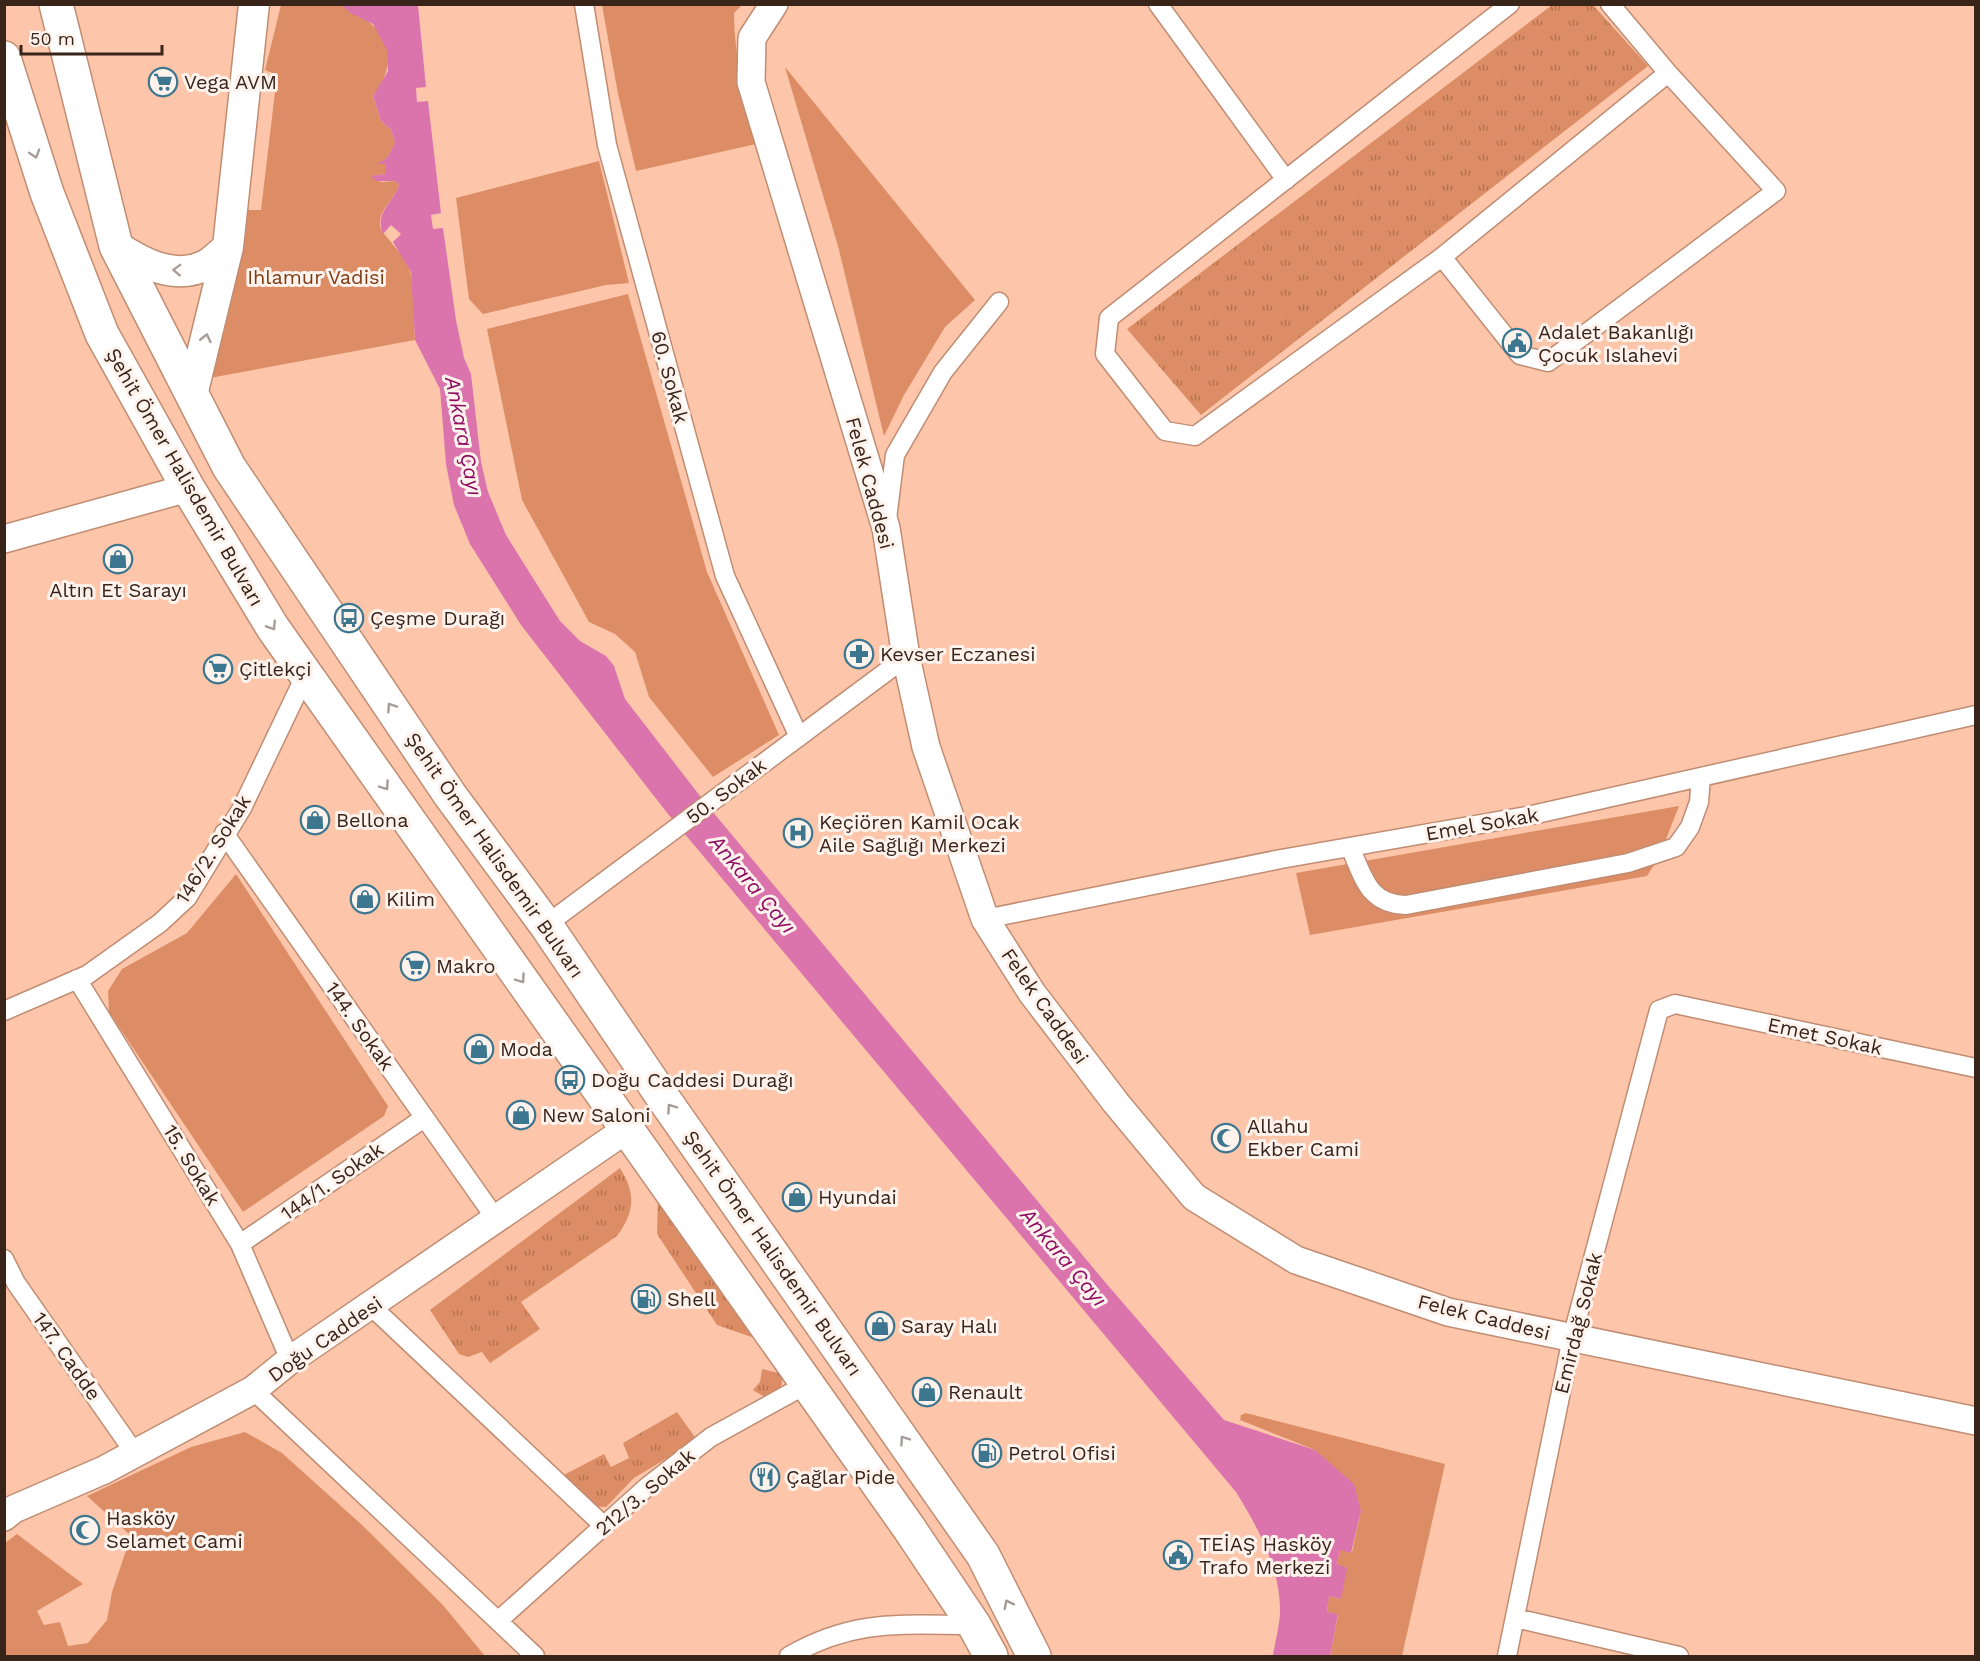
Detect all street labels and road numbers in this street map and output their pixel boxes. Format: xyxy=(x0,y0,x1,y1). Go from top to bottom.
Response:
street label: 60. Sokak xyxy=(646,328,694,426)
street label: Şehit Ömer Halisdemir Bulvarı xyxy=(101,344,269,610)
street label: Felek Caddesi xyxy=(841,414,899,552)
street label: Şehit Ömer Halisdemir Bulvarı xyxy=(401,728,589,982)
street label: 50. Sokak xyxy=(681,753,771,829)
street label: 146/2. Sokak xyxy=(170,790,256,908)
street label: Emel Sokak xyxy=(1424,802,1540,846)
street label: Felek Caddesi xyxy=(996,944,1094,1068)
street label: 144. Sokak xyxy=(321,977,399,1075)
street label: Emet Sokak xyxy=(1765,1012,1885,1060)
street label: 15. Sokak xyxy=(158,1120,226,1210)
street label: Şehit Ömer Halisdemir Bulvarı xyxy=(679,1126,867,1380)
street label: 144/1. Sokak xyxy=(276,1137,388,1225)
street label: Emirdağ Sokak xyxy=(1549,1250,1607,1396)
street label: Felek Caddesi xyxy=(1415,1289,1553,1345)
street label: Doğu Caddesi xyxy=(263,1291,387,1387)
street label: 147. Cadde xyxy=(28,1307,106,1405)
street label: 212/3. Sokak xyxy=(590,1444,700,1540)

